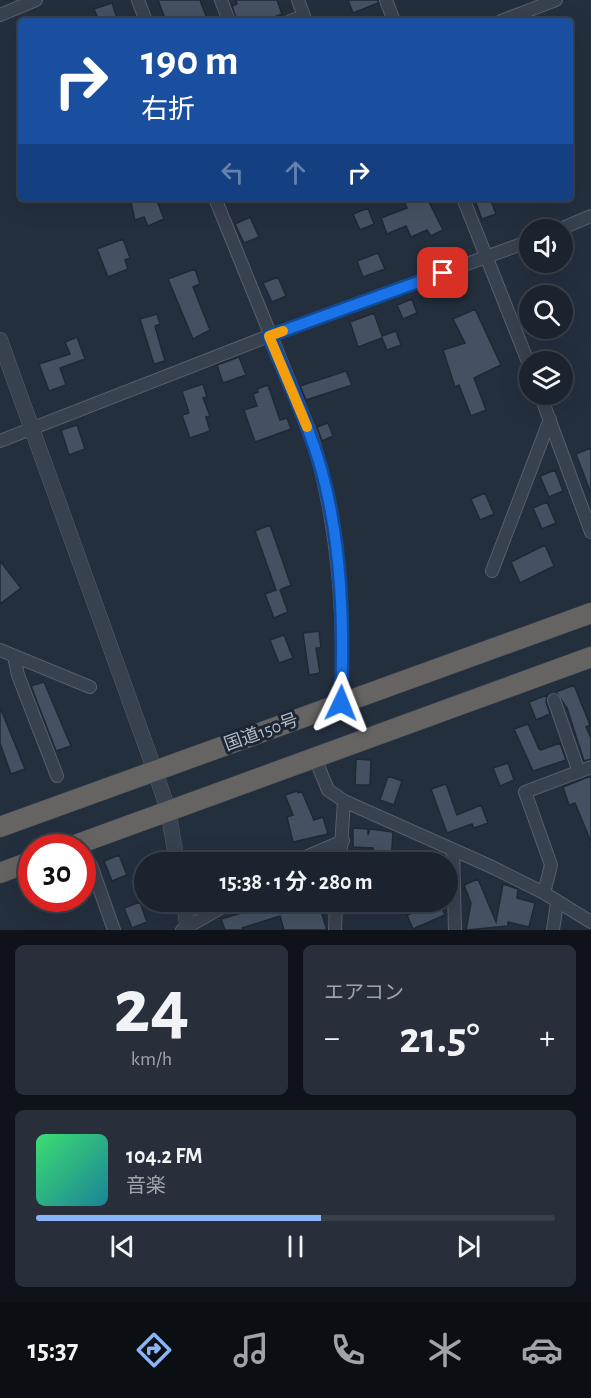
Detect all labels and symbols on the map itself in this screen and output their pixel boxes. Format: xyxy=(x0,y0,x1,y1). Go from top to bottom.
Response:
pin xyxy=(417,247,468,298)
position arrow xyxy=(309,671,373,735)
street label: 国道150号 xyxy=(221,709,301,755)
speed limit sign: 30 xyxy=(18,834,96,912)

